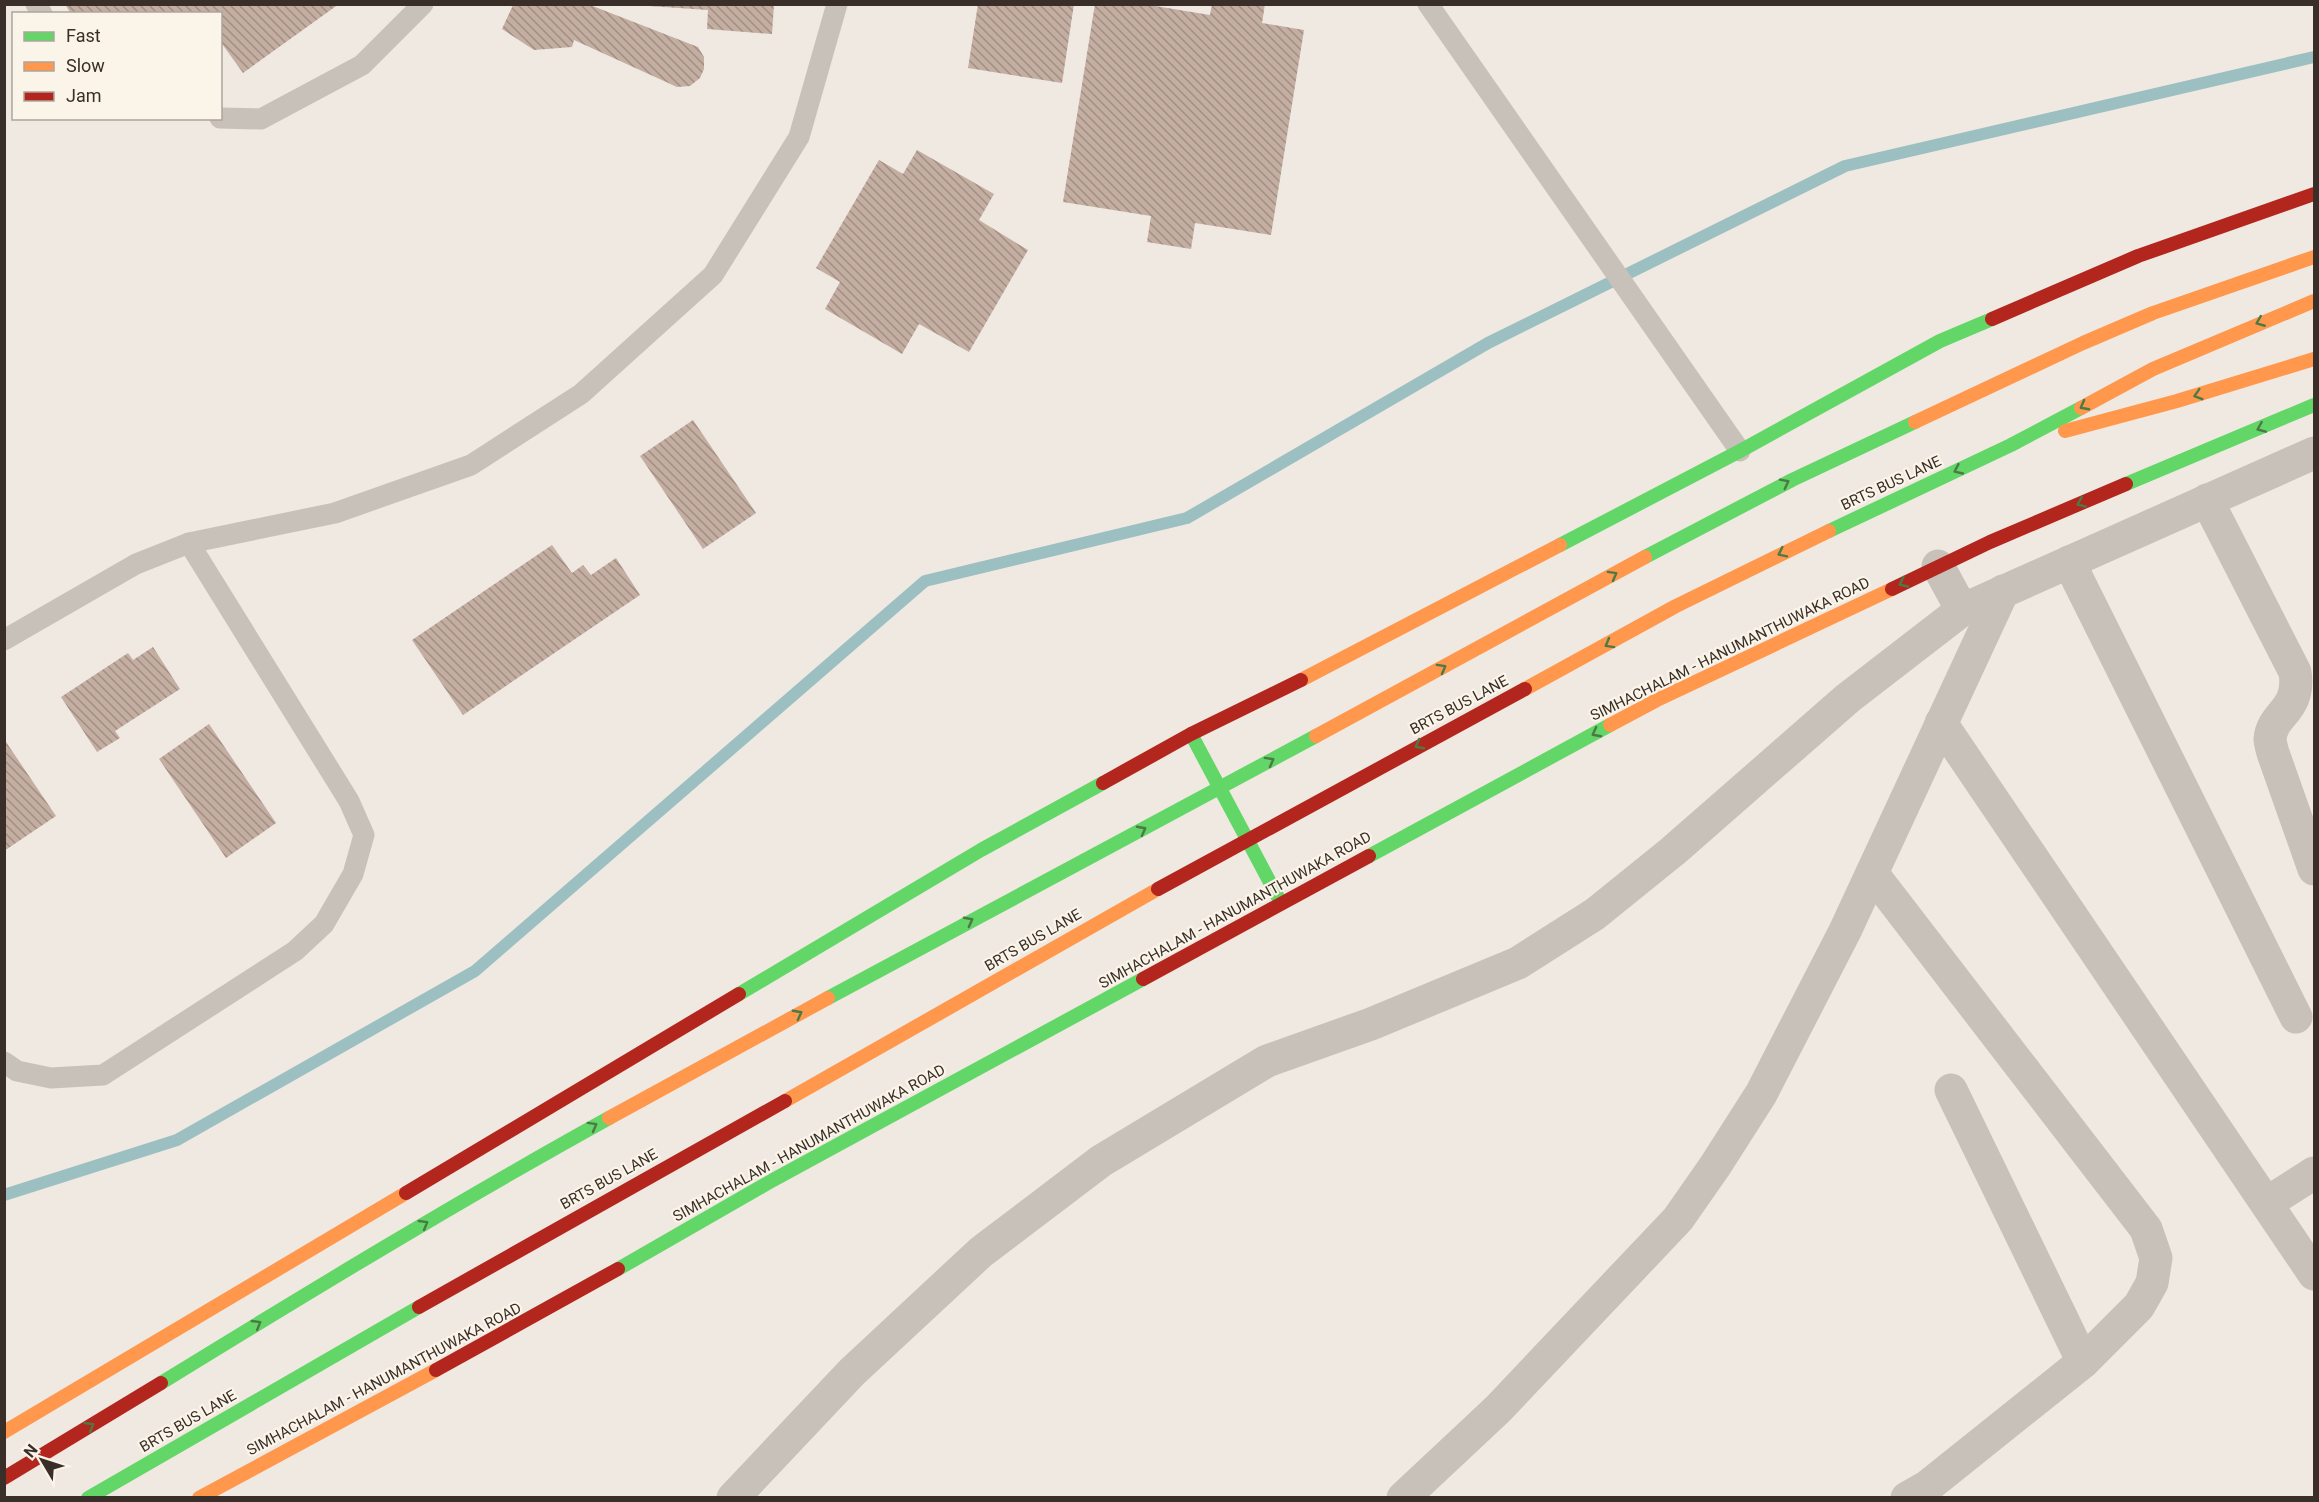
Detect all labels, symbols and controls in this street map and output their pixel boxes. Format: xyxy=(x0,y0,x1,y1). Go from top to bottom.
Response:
legend xyxy=(12,12,222,120)
text: Fast xyxy=(66,25,101,46)
text: Slow xyxy=(66,55,105,76)
text: Jam xyxy=(66,85,102,106)
one-way arrow xyxy=(2255,315,2266,328)
one-way arrow xyxy=(2193,388,2204,400)
one-way arrow xyxy=(2080,399,2090,410)
one-way arrow xyxy=(2256,420,2267,432)
street label: BRTS BUS LANE xyxy=(1838,452,1944,514)
one-way arrow xyxy=(1954,462,1965,474)
one-way arrow xyxy=(1779,479,1789,490)
one-way arrow xyxy=(2076,496,2087,508)
one-way arrow xyxy=(1778,546,1789,558)
one-way arrow xyxy=(1607,571,1617,582)
street label: SIMHACHALAM - HANUMANTHUWAKA ROAD xyxy=(1587,573,1873,725)
one-way arrow xyxy=(1898,575,1909,587)
one-way arrow xyxy=(1605,636,1615,648)
one-way arrow xyxy=(1435,664,1446,675)
street label: BRTS BUS LANE xyxy=(1407,671,1511,738)
one-way arrow xyxy=(1592,726,1602,737)
one-way arrow xyxy=(1414,738,1425,749)
one-way arrow xyxy=(1264,757,1275,768)
one-way arrow xyxy=(1135,826,1146,837)
street label: SIMHACHALAM - HANUMANTHUWAKA ROAD xyxy=(1096,827,1374,993)
street label: BRTS BUS LANE xyxy=(982,905,1085,975)
one-way arrow xyxy=(963,917,974,928)
one-way arrow xyxy=(791,1010,802,1021)
street label: SIMHACHALAM - HANUMANTHUWAKA ROAD xyxy=(670,1060,948,1226)
one-way arrow xyxy=(587,1122,597,1133)
street label: BRTS BUS LANE xyxy=(557,1145,661,1213)
one-way arrow xyxy=(418,1219,428,1231)
street label: SIMHACHALAM - HANUMANTHUWAKA ROAD xyxy=(244,1299,524,1459)
one-way arrow xyxy=(251,1320,261,1332)
street label: BRTS BUS LANE xyxy=(137,1386,240,1456)
one-way arrow xyxy=(84,1421,94,1433)
north arrow xyxy=(12,1430,72,1490)
text: N xyxy=(20,1441,42,1461)

